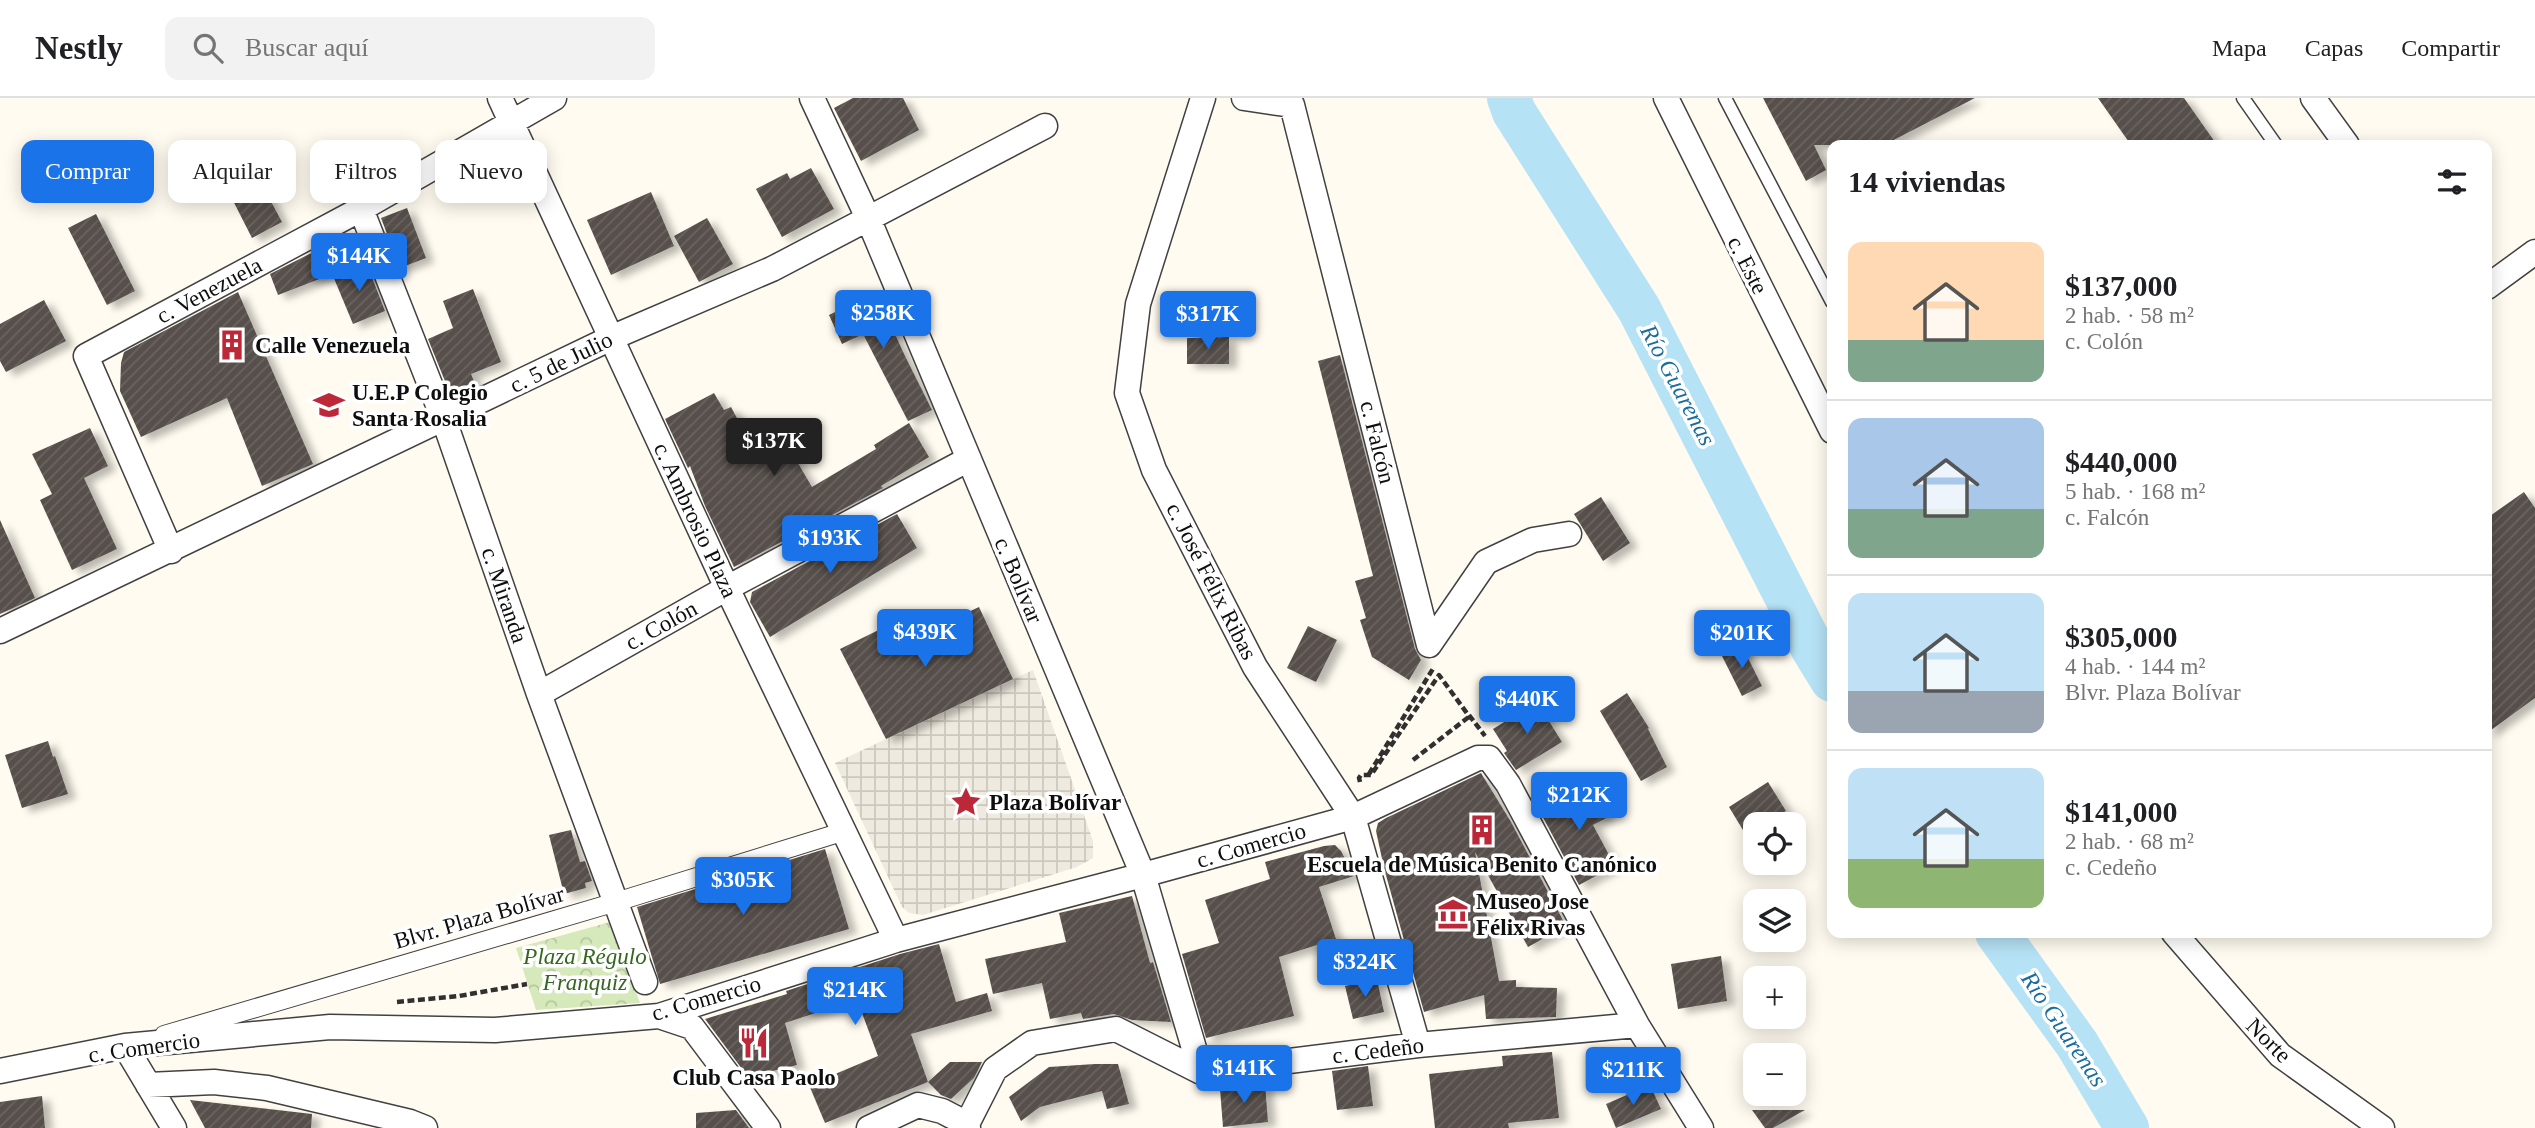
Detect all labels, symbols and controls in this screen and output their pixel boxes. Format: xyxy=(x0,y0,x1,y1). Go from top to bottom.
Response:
search box xyxy=(165,17,655,80)
icon: search xyxy=(189,29,227,67)
text: Nestly xyxy=(35,30,123,66)
text: Buscar aquí xyxy=(245,33,368,62)
text: Mapa xyxy=(2212,35,2267,61)
text: Capas xyxy=(2305,35,2363,61)
text: Compartir xyxy=(2401,35,2500,61)
chip: Comprar xyxy=(21,140,154,203)
chip: Alquilar xyxy=(168,140,296,203)
chip: Filtros xyxy=(310,140,421,203)
chip: Nuevo xyxy=(435,140,547,203)
icon: filters xyxy=(2433,163,2471,201)
text: 14 viviendas xyxy=(1848,165,2006,198)
street label: c. Este xyxy=(1722,232,1773,298)
pin: $144K xyxy=(310,234,408,293)
text: $144K xyxy=(327,243,391,268)
street label: c. Venezuela xyxy=(152,252,266,329)
text: $137,000 xyxy=(2065,269,2178,302)
icon: home xyxy=(1904,270,1988,354)
pin: $258K xyxy=(834,290,932,350)
pin: $317K xyxy=(1159,292,1257,351)
text: $258K xyxy=(851,300,915,325)
text: $317K xyxy=(1176,301,1240,326)
text: 2 hab. · 58 m² xyxy=(2065,303,2194,328)
water label: Río Guarenas xyxy=(1635,319,1721,450)
street label: c. 5 de Julio xyxy=(506,327,617,398)
building icon: Calle Venezuela xyxy=(215,328,249,362)
text: c. Colón xyxy=(2065,329,2143,354)
place label: Calle Venezuela xyxy=(255,333,411,358)
place label: U.E.P Colegio Santa Rosalia xyxy=(352,380,488,431)
school or university icon: U.E.P Colegio Santa Rosalia xyxy=(312,388,346,422)
street label: c. Falcón xyxy=(1355,398,1400,487)
pin: $137K xyxy=(725,418,823,478)
text: $137K xyxy=(742,428,806,453)
street label: c. Ambrosio Plaza xyxy=(649,439,742,602)
text: $440,000 xyxy=(2065,445,2178,478)
icon: home xyxy=(1904,446,1988,530)
text: 5 hab. · 168 m² xyxy=(2065,479,2205,504)
street label: c. José Félix Ribas xyxy=(1161,499,1262,664)
text: c. Falcón xyxy=(2065,505,2149,530)
pin: $193K xyxy=(781,516,879,575)
text: $193K xyxy=(798,525,862,550)
street label: c. Bolívar xyxy=(989,534,1048,627)
street label: c. Miranda xyxy=(476,544,533,646)
street label: c. Colón xyxy=(621,595,702,655)
pin: $439K xyxy=(876,610,974,669)
pin: $201K xyxy=(1693,610,1791,670)
text: $439K xyxy=(893,619,957,644)
text: $201K xyxy=(1710,620,1774,645)
text: $305,000 xyxy=(2065,620,2178,653)
icon: home xyxy=(1904,621,1988,705)
text: 4 hab. · 144 m² xyxy=(2065,654,2205,679)
pin: $440K xyxy=(1478,676,1576,736)
text: Blvr. Plaza Bolívar xyxy=(2065,680,2241,705)
text: $440K xyxy=(1495,686,1559,711)
pin: $212K xyxy=(1530,772,1628,832)
text: $212K xyxy=(1547,782,1611,807)
place icon: Plaza Bolívar xyxy=(949,785,983,819)
place label: Plaza Bolívar xyxy=(989,790,1121,815)
text: $141,000 xyxy=(2065,795,2178,828)
icon: home xyxy=(1904,796,1988,880)
map controls xyxy=(1743,812,1806,1106)
button: locate xyxy=(1743,812,1806,875)
building icon: Escuela de Música Benito Canónico xyxy=(1465,813,1499,847)
street label: c. Comercio xyxy=(1194,818,1309,873)
text: 2 hab. · 68 m² xyxy=(2065,829,2194,854)
place label: Escuela de Música Benito Canónico xyxy=(1307,852,1657,877)
text: c. Cedeño xyxy=(2065,855,2157,880)
pin: $305K xyxy=(694,858,792,917)
text: $305K xyxy=(711,867,775,892)
street label: Blvr. Plaza Bolívar xyxy=(391,881,567,954)
place label: Museo Jose Félix Rivas xyxy=(1476,889,1589,940)
button: layers xyxy=(1743,889,1806,952)
museum icon: Museo Jose Félix Rivas xyxy=(1436,897,1470,931)
pin: $324K xyxy=(1316,940,1414,999)
park label: Plaza Régulo Franquiz xyxy=(522,944,647,995)
text: $324K xyxy=(1333,949,1397,974)
button: + xyxy=(1743,966,1806,1029)
water label: Río Guarenas xyxy=(2015,966,2112,1091)
pin: $214K xyxy=(806,968,904,1027)
street label: c. Comercio xyxy=(649,971,764,1026)
text: $214K xyxy=(823,977,887,1002)
street label: Norte xyxy=(2241,1013,2296,1068)
restaurant icon: Club Casa Paolo xyxy=(737,1026,771,1060)
street label: c. Comercio xyxy=(87,1027,201,1068)
street label: c. Cedeño xyxy=(1331,1032,1425,1069)
button: − xyxy=(1743,1043,1806,1106)
pin: $141K xyxy=(1195,1046,1293,1105)
pin: $211K xyxy=(1584,1048,1682,1107)
text: $141K xyxy=(1212,1055,1276,1080)
text: $211K xyxy=(1602,1057,1664,1082)
place label: Club Casa Paolo xyxy=(672,1065,836,1090)

